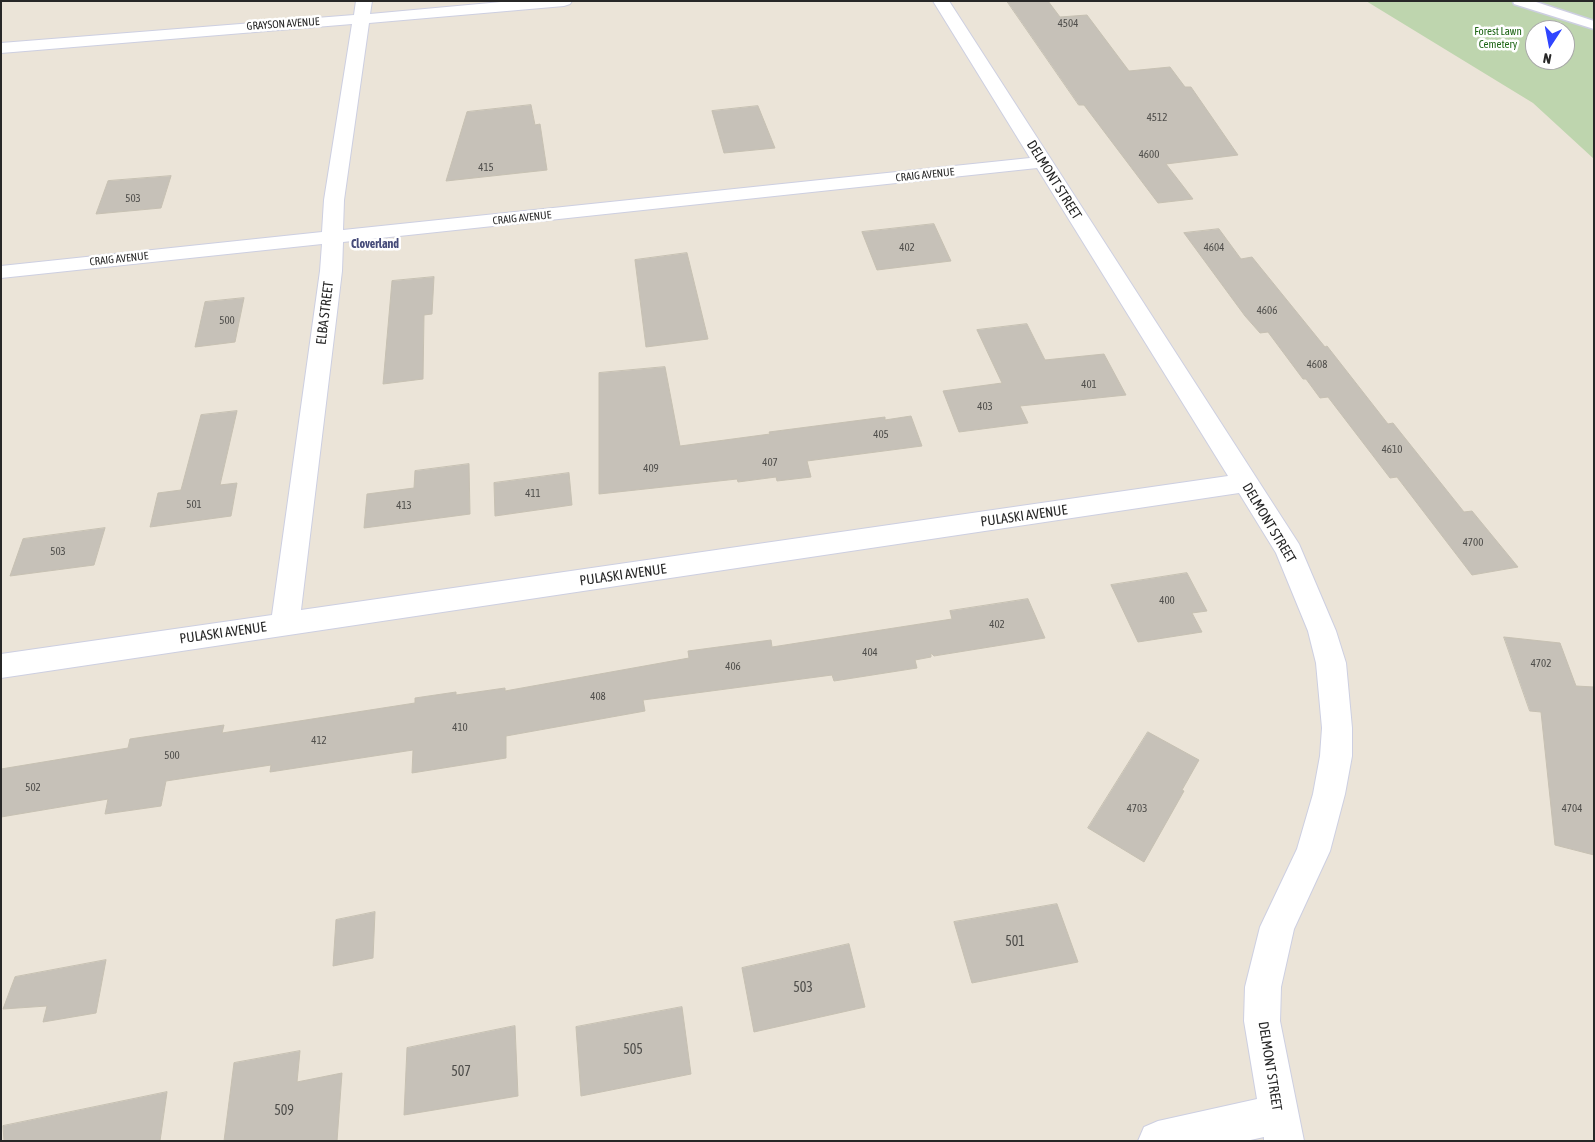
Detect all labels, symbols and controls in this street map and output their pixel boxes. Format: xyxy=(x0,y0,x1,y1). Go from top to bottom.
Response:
street label: GRAYSON AVENUE xyxy=(246,15,320,33)
house number: 4504 xyxy=(1058,17,1078,31)
north arrow xyxy=(1525,20,1575,70)
park label: Forest Lawn Cemetery xyxy=(1474,25,1522,51)
text: N xyxy=(1542,50,1553,67)
house number: 4512 xyxy=(1147,111,1167,125)
street label: DELMONT STREET xyxy=(1023,137,1085,223)
house number: 4600 xyxy=(1139,148,1159,162)
house number: 415 xyxy=(478,161,494,175)
street label: CRAIG AVENUE xyxy=(895,165,955,185)
house number: 503 xyxy=(125,192,141,206)
street label: CRAIG AVENUE xyxy=(492,208,552,228)
district label: Cloverland xyxy=(351,237,399,251)
house number: 402 xyxy=(899,241,915,255)
house number: 4604 xyxy=(1204,241,1224,255)
street label: CRAIG AVENUE xyxy=(89,249,149,269)
street label: ELBA STREET xyxy=(313,280,337,346)
house number: 4606 xyxy=(1257,304,1277,318)
house number: 500 xyxy=(219,314,235,328)
house number: 4608 xyxy=(1307,358,1327,372)
house number: 401 xyxy=(1081,378,1097,392)
house number: 403 xyxy=(977,400,993,414)
house number: 405 xyxy=(873,428,889,442)
house number: 4610 xyxy=(1382,443,1402,457)
house number: 407 xyxy=(762,456,778,470)
house number: 409 xyxy=(643,462,659,476)
street label: DELMONT STREET xyxy=(1239,480,1299,566)
house number: 411 xyxy=(525,487,541,501)
house number: 501 xyxy=(186,498,202,512)
house number: 413 xyxy=(396,499,412,513)
street label: PULASKI AVENUE xyxy=(979,502,1069,530)
house number: 4700 xyxy=(1463,536,1483,550)
house number: 503 xyxy=(50,545,66,559)
street label: PULASKI AVENUE xyxy=(578,561,668,589)
house number: 400 xyxy=(1159,594,1175,608)
house number: 402 xyxy=(989,618,1005,632)
street label: PULASKI AVENUE xyxy=(178,619,268,647)
house number: 404 xyxy=(862,646,878,660)
house number: 4702 xyxy=(1531,657,1551,671)
house number: 406 xyxy=(725,660,741,674)
house number: 408 xyxy=(590,690,606,704)
house number: 410 xyxy=(452,721,468,735)
house number: 412 xyxy=(311,734,327,748)
house number: 500 xyxy=(164,749,180,763)
house number: 502 xyxy=(25,781,41,795)
house number: 4703 xyxy=(1127,802,1147,816)
house number: 4704 xyxy=(1562,802,1582,816)
house number: 501 xyxy=(1005,934,1025,950)
house number: 503 xyxy=(793,980,813,996)
street label: DELMONT STREET xyxy=(1255,1020,1285,1112)
house number: 505 xyxy=(623,1042,643,1058)
house number: 507 xyxy=(451,1064,471,1080)
house number: 509 xyxy=(274,1103,294,1119)

